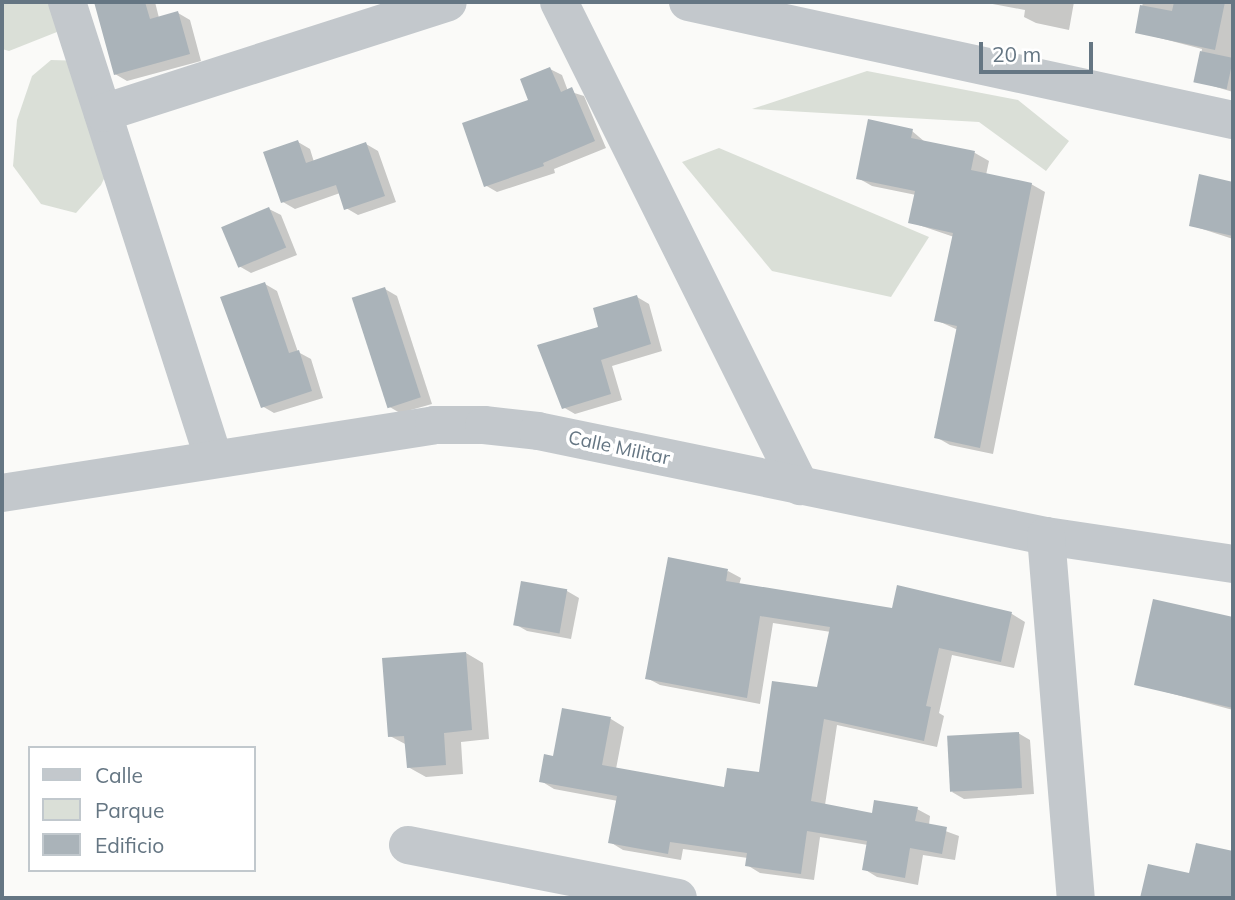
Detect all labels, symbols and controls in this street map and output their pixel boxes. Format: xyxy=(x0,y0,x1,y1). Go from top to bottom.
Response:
scale bar xyxy=(983,28,1097,72)
text: 20 m xyxy=(992,41,1041,67)
street label: Calle Militar xyxy=(566,426,672,470)
legend xyxy=(28,746,256,872)
text: Calle xyxy=(95,762,143,788)
text: Parque xyxy=(95,797,164,823)
text: Edificio xyxy=(95,832,164,858)

